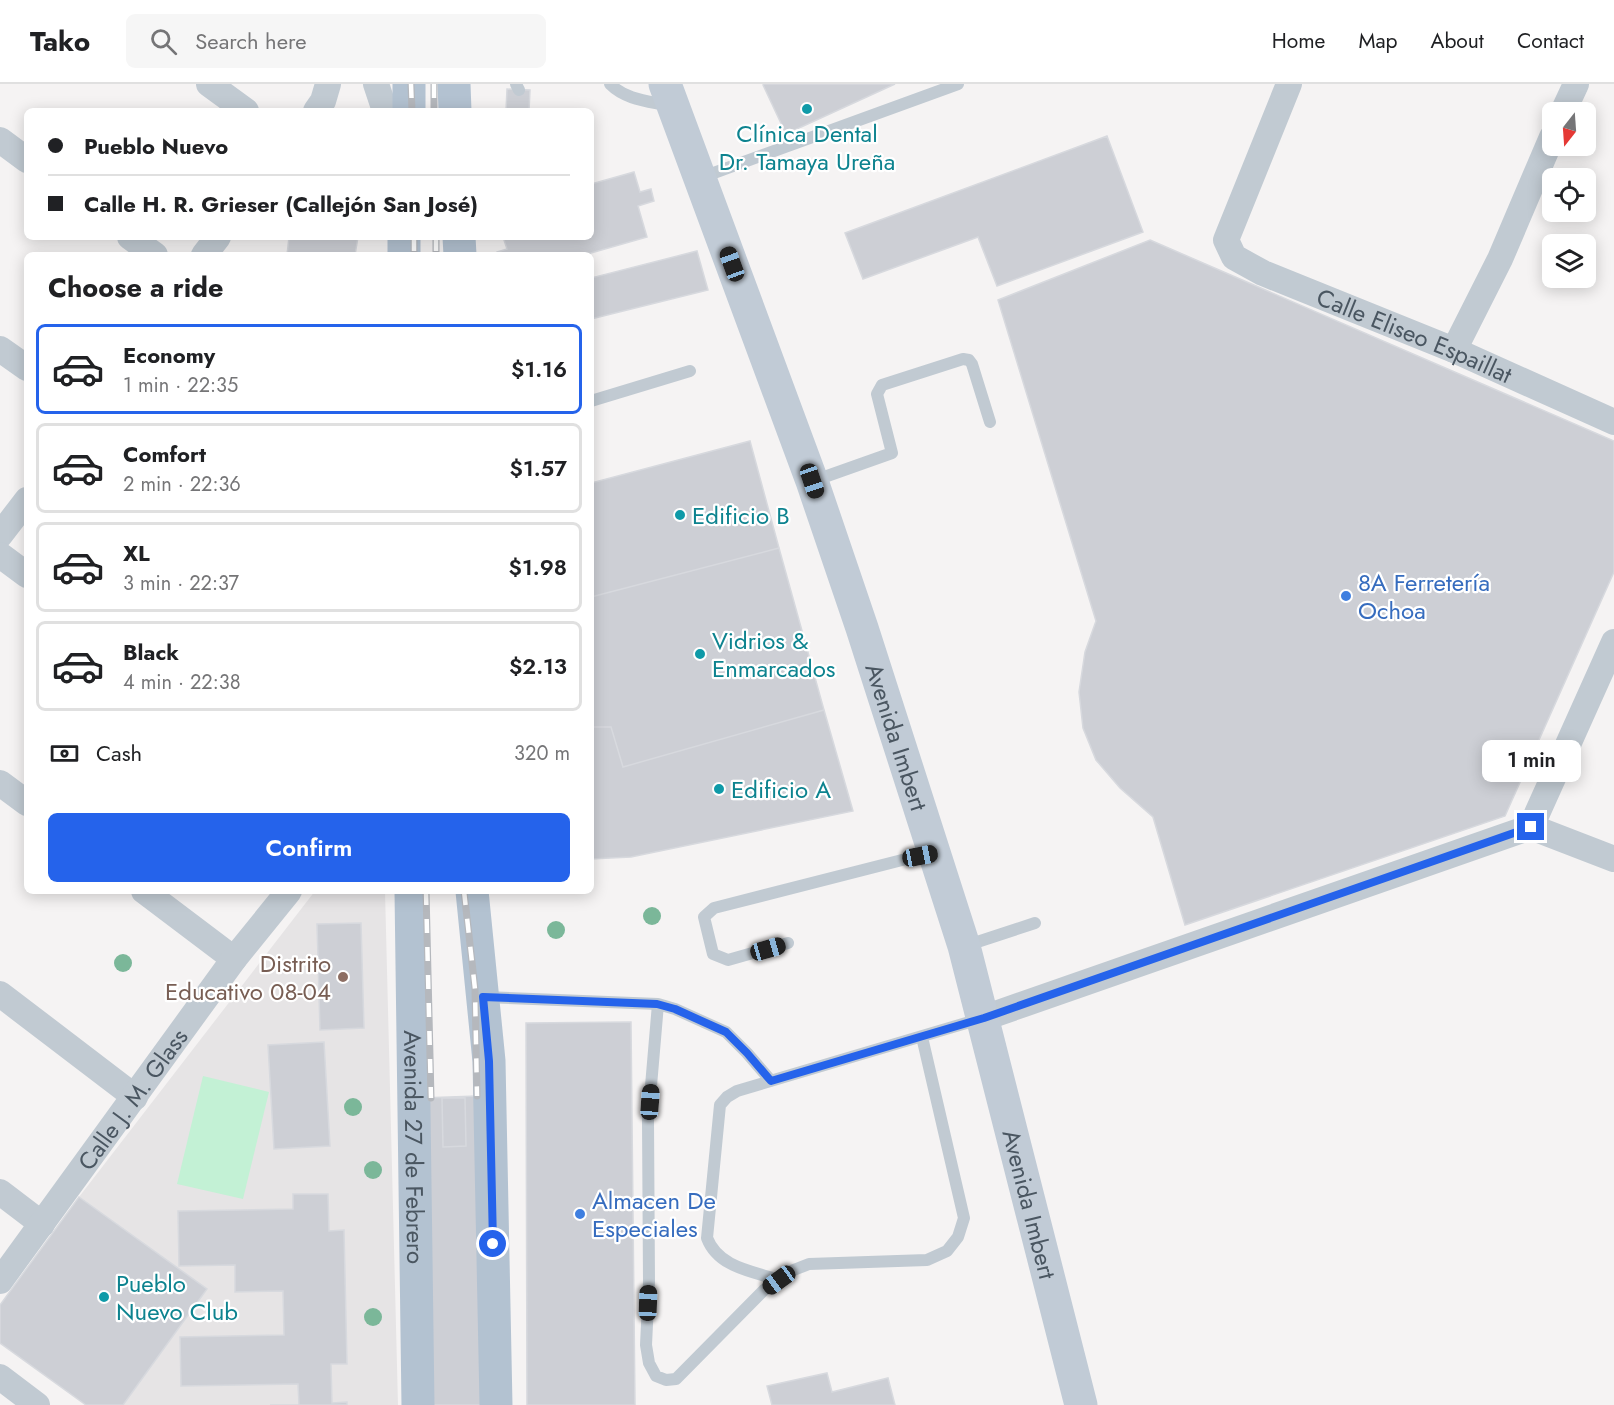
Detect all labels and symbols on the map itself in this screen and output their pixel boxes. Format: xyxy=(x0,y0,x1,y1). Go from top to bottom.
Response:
marker: Clínica Dental Dr. Tamaya Ureña xyxy=(800,102,814,116)
north arrow xyxy=(1542,102,1596,156)
place label: Clínica Dental Dr. Tamaya Ureña xyxy=(719,116,895,179)
car xyxy=(717,244,747,284)
street label: Calle Eliseo Espaillat xyxy=(1312,279,1518,392)
car xyxy=(798,461,826,501)
place label: Edificio B xyxy=(692,498,790,533)
marker: Edificio B xyxy=(673,508,687,522)
place label: 8A Ferretería Ochoa xyxy=(1358,565,1490,628)
marker: 8A Ferretería Ochoa xyxy=(1339,589,1353,603)
place label: Vidrios & Enmarcados xyxy=(712,623,835,686)
marker: Vidrios & Enmarcados xyxy=(693,647,707,661)
street label: Avenida Imbert xyxy=(857,659,937,815)
callout: 1 min xyxy=(1482,740,1580,782)
place label: Edificio A xyxy=(731,772,831,807)
marker: Edificio A xyxy=(712,782,726,796)
route end xyxy=(1517,813,1544,840)
car xyxy=(901,844,939,868)
car xyxy=(748,935,788,963)
place label: Distrito Educativo 08-04 xyxy=(165,946,331,1009)
marker: Distrito Educativo 08-04 xyxy=(336,970,350,984)
street label: Calle J. M. Glass xyxy=(69,1021,196,1177)
street label: Avenida 27 de Febrero xyxy=(395,1030,434,1264)
car xyxy=(640,1083,660,1121)
street label: Avenida Imbert xyxy=(994,1126,1066,1283)
place label: Almacen De Especiales xyxy=(592,1183,716,1246)
marker: Almacen De Especiales xyxy=(573,1207,587,1221)
route start xyxy=(479,1230,506,1257)
car xyxy=(759,1262,799,1298)
place label: Pueblo Nuevo Club xyxy=(116,1266,238,1329)
car xyxy=(638,1285,658,1321)
marker: Pueblo Nuevo Club xyxy=(97,1290,111,1304)

